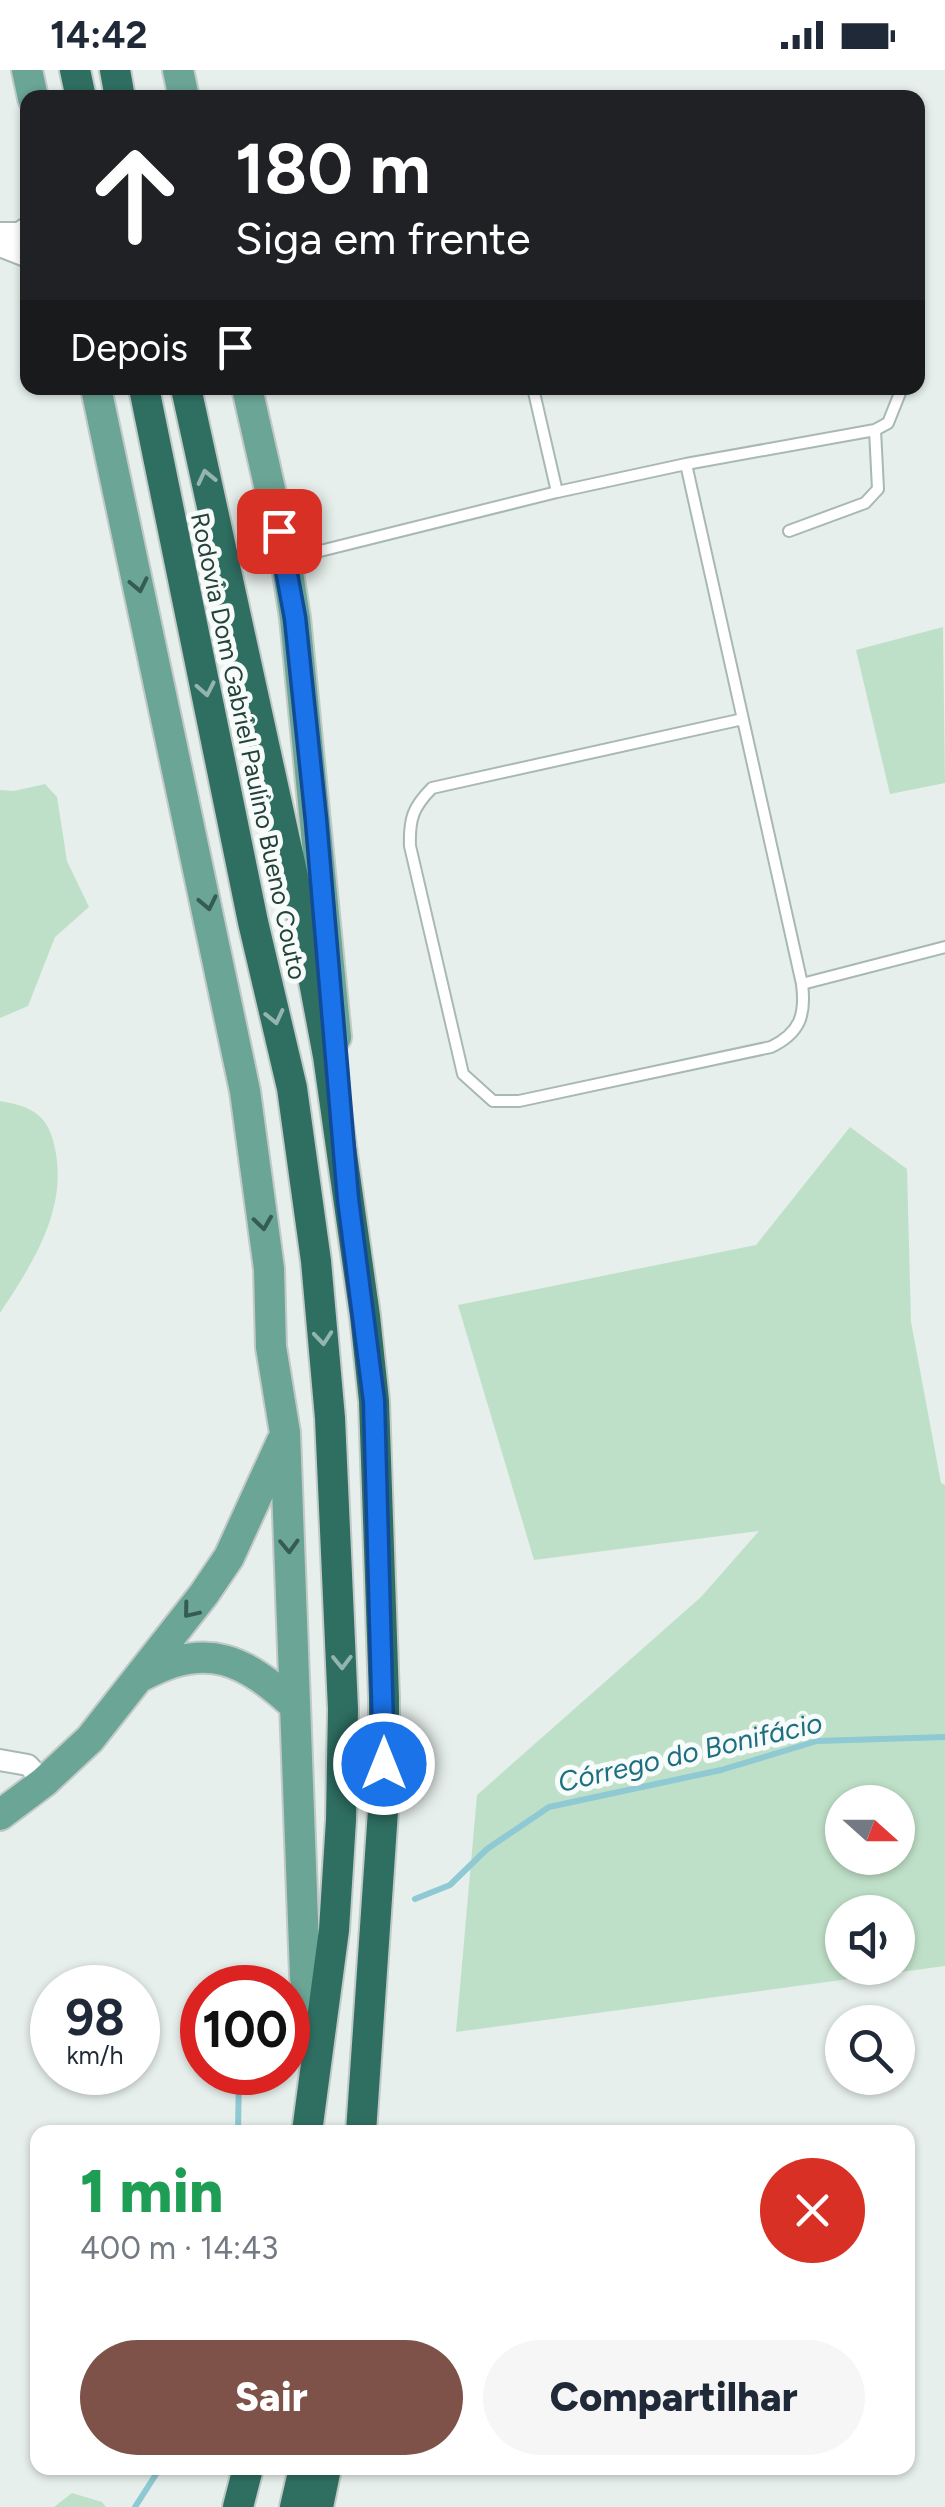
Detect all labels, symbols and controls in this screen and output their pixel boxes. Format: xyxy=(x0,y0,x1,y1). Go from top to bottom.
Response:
text: 14:42 xyxy=(50,12,148,58)
text: 180 m xyxy=(235,126,430,211)
icon: ahead xyxy=(70,130,200,260)
text: Siga em frente xyxy=(235,211,531,265)
icon: arrive xyxy=(208,320,263,375)
text: Depois xyxy=(70,325,188,371)
one-way arrow xyxy=(197,469,218,486)
pin xyxy=(237,489,322,574)
icon: arrive xyxy=(252,504,307,559)
street label: Rodovia Dom Gabriel Paulino Bueno Couto xyxy=(185,510,313,982)
one-way arrow xyxy=(127,577,148,594)
one-way arrow xyxy=(195,680,216,697)
one-way arrow xyxy=(196,894,217,911)
one-way arrow xyxy=(263,1008,284,1025)
one-way arrow xyxy=(252,1215,273,1231)
one-way arrow xyxy=(312,1330,333,1346)
one-way arrow xyxy=(279,1539,300,1555)
one-way arrow xyxy=(184,1600,202,1618)
one-way arrow xyxy=(331,1656,353,1671)
water label: Córrego do Bonifácio xyxy=(555,1705,825,1799)
position arrow xyxy=(332,1712,436,1816)
north arrow xyxy=(825,1785,915,1875)
map controls xyxy=(825,1785,915,2095)
button: sound xyxy=(825,1895,915,1985)
speed limit sign: 100 xyxy=(180,1965,310,2095)
text: 98 xyxy=(65,1987,125,2048)
button: search xyxy=(825,2005,915,2095)
text: km/h xyxy=(66,2040,124,2070)
text: 1 min xyxy=(80,2155,223,2227)
button: close xyxy=(760,2158,865,2263)
text: 400 m · 14:43 xyxy=(80,2229,278,2267)
button: Sair xyxy=(80,2340,463,2455)
button: Compartilhar xyxy=(483,2340,865,2455)

